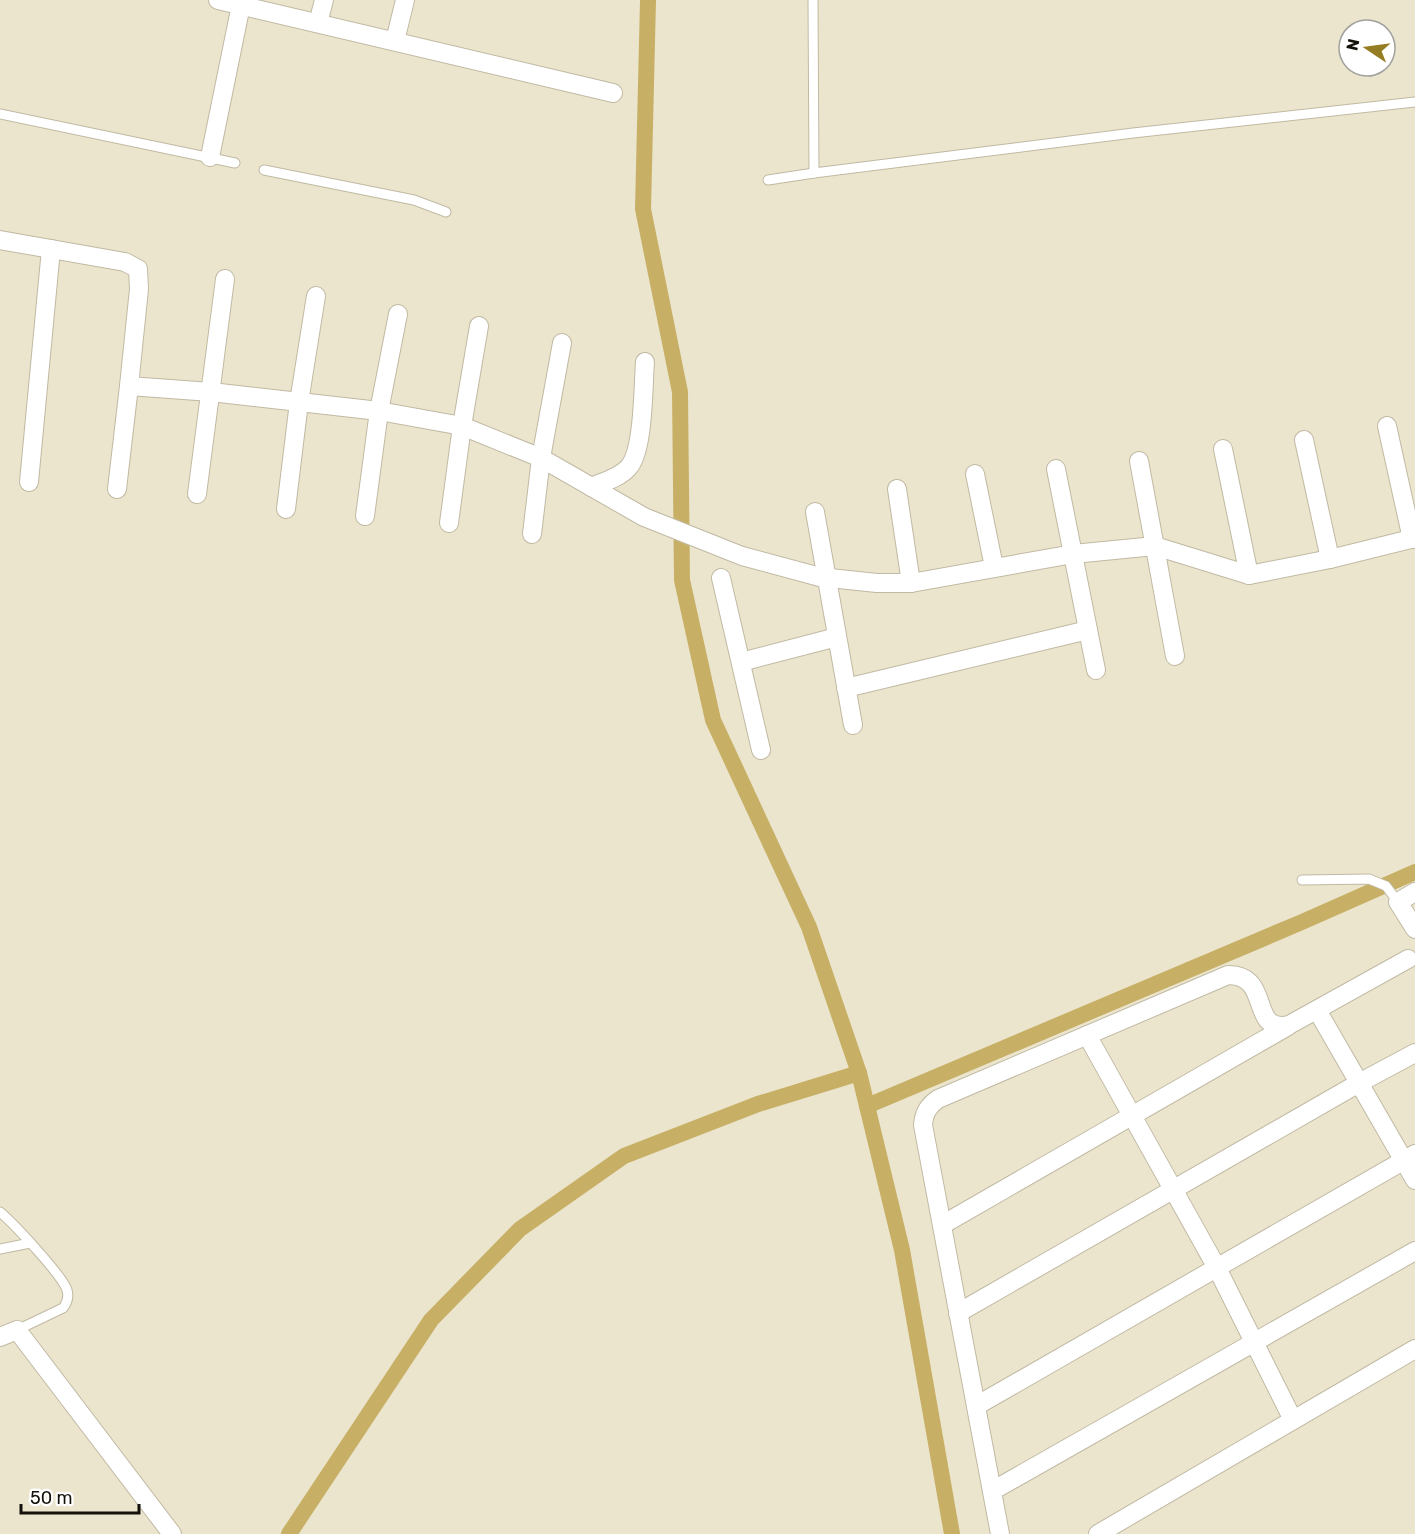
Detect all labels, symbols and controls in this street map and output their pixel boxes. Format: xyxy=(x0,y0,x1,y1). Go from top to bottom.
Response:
north arrow xyxy=(1337,18,1397,78)
text: N xyxy=(1342,37,1363,52)
scale bar xyxy=(21,1477,140,1515)
text: 50 m xyxy=(30,1487,73,1509)

